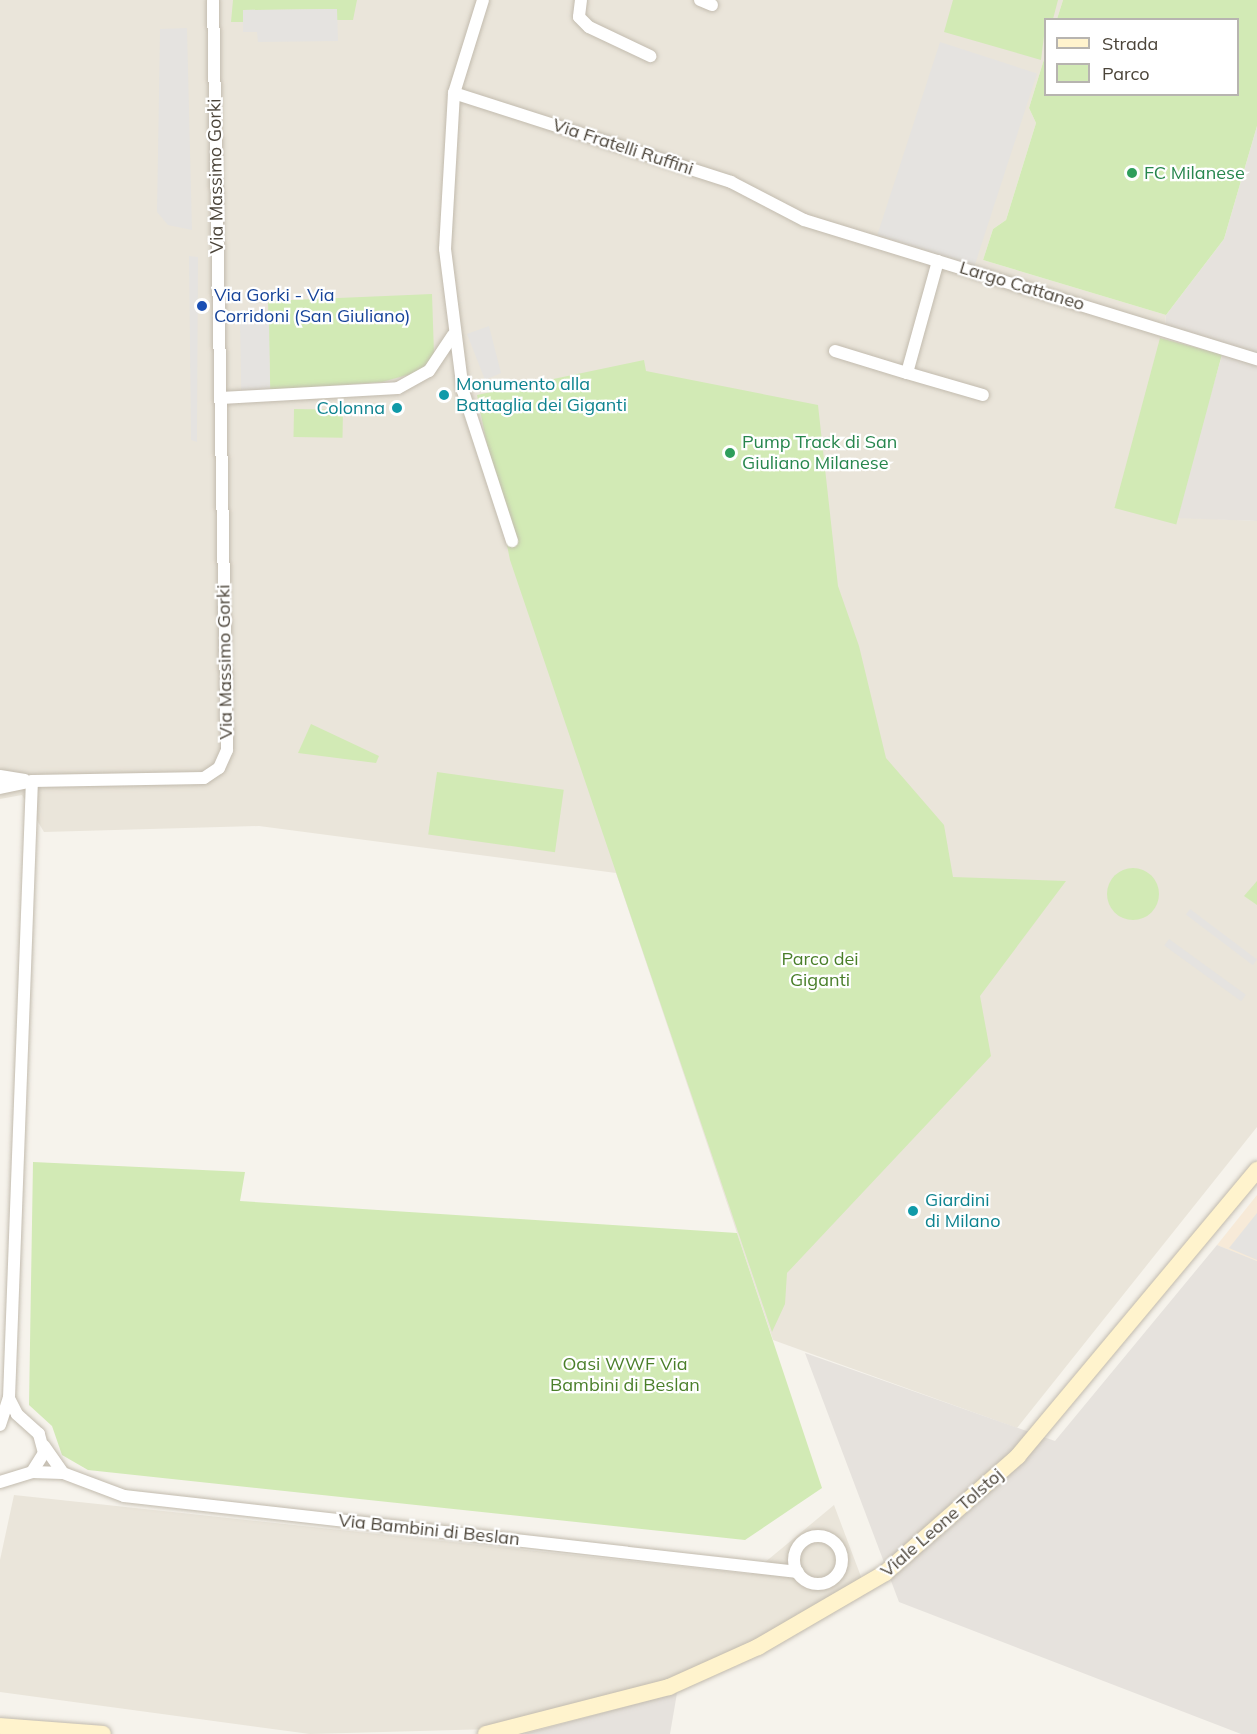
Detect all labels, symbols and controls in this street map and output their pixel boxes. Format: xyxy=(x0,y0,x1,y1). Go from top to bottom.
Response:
legend xyxy=(1044,18,1239,96)
text: Strada xyxy=(1102,32,1158,55)
text: Parco xyxy=(1102,62,1150,85)
street label: Via Massimo Gorki xyxy=(204,98,228,254)
street label: Via Fratelli Ruffini xyxy=(550,114,696,180)
place label: FC Milanese xyxy=(1144,162,1245,184)
marker: FC Milanese xyxy=(1125,166,1139,180)
street label: Largo Cattaneo xyxy=(957,257,1087,315)
place label: Via Gorki - Via Corridoni (San Giuliano) xyxy=(214,285,410,328)
marker: Via Gorki - Via Corridoni (San Giuliano) xyxy=(195,299,209,313)
place label: Monumento alla Battaglia dei Giganti xyxy=(456,374,627,416)
marker: Monumento alla Battaglia dei Giganti xyxy=(437,388,451,402)
place label: Colonna xyxy=(317,397,385,419)
marker: Colonna xyxy=(390,401,404,415)
place label: Pump Track di San Giuliano Milanese xyxy=(742,432,897,474)
marker: Pump Track di San Giuliano Milanese xyxy=(723,446,737,460)
street label: Via Massimo Gorki xyxy=(213,584,237,740)
park label: Parco dei Giganti xyxy=(781,949,859,992)
place label: Giardini di Milano xyxy=(925,1190,1000,1232)
marker: Giardini di Milano xyxy=(906,1204,920,1218)
park label: Oasi WWF Via Bambini di Beslan xyxy=(550,1354,700,1396)
street label: Viale Leone Tolstoj xyxy=(876,1464,1008,1582)
street label: Via Bambini di Beslan xyxy=(337,1510,521,1550)

